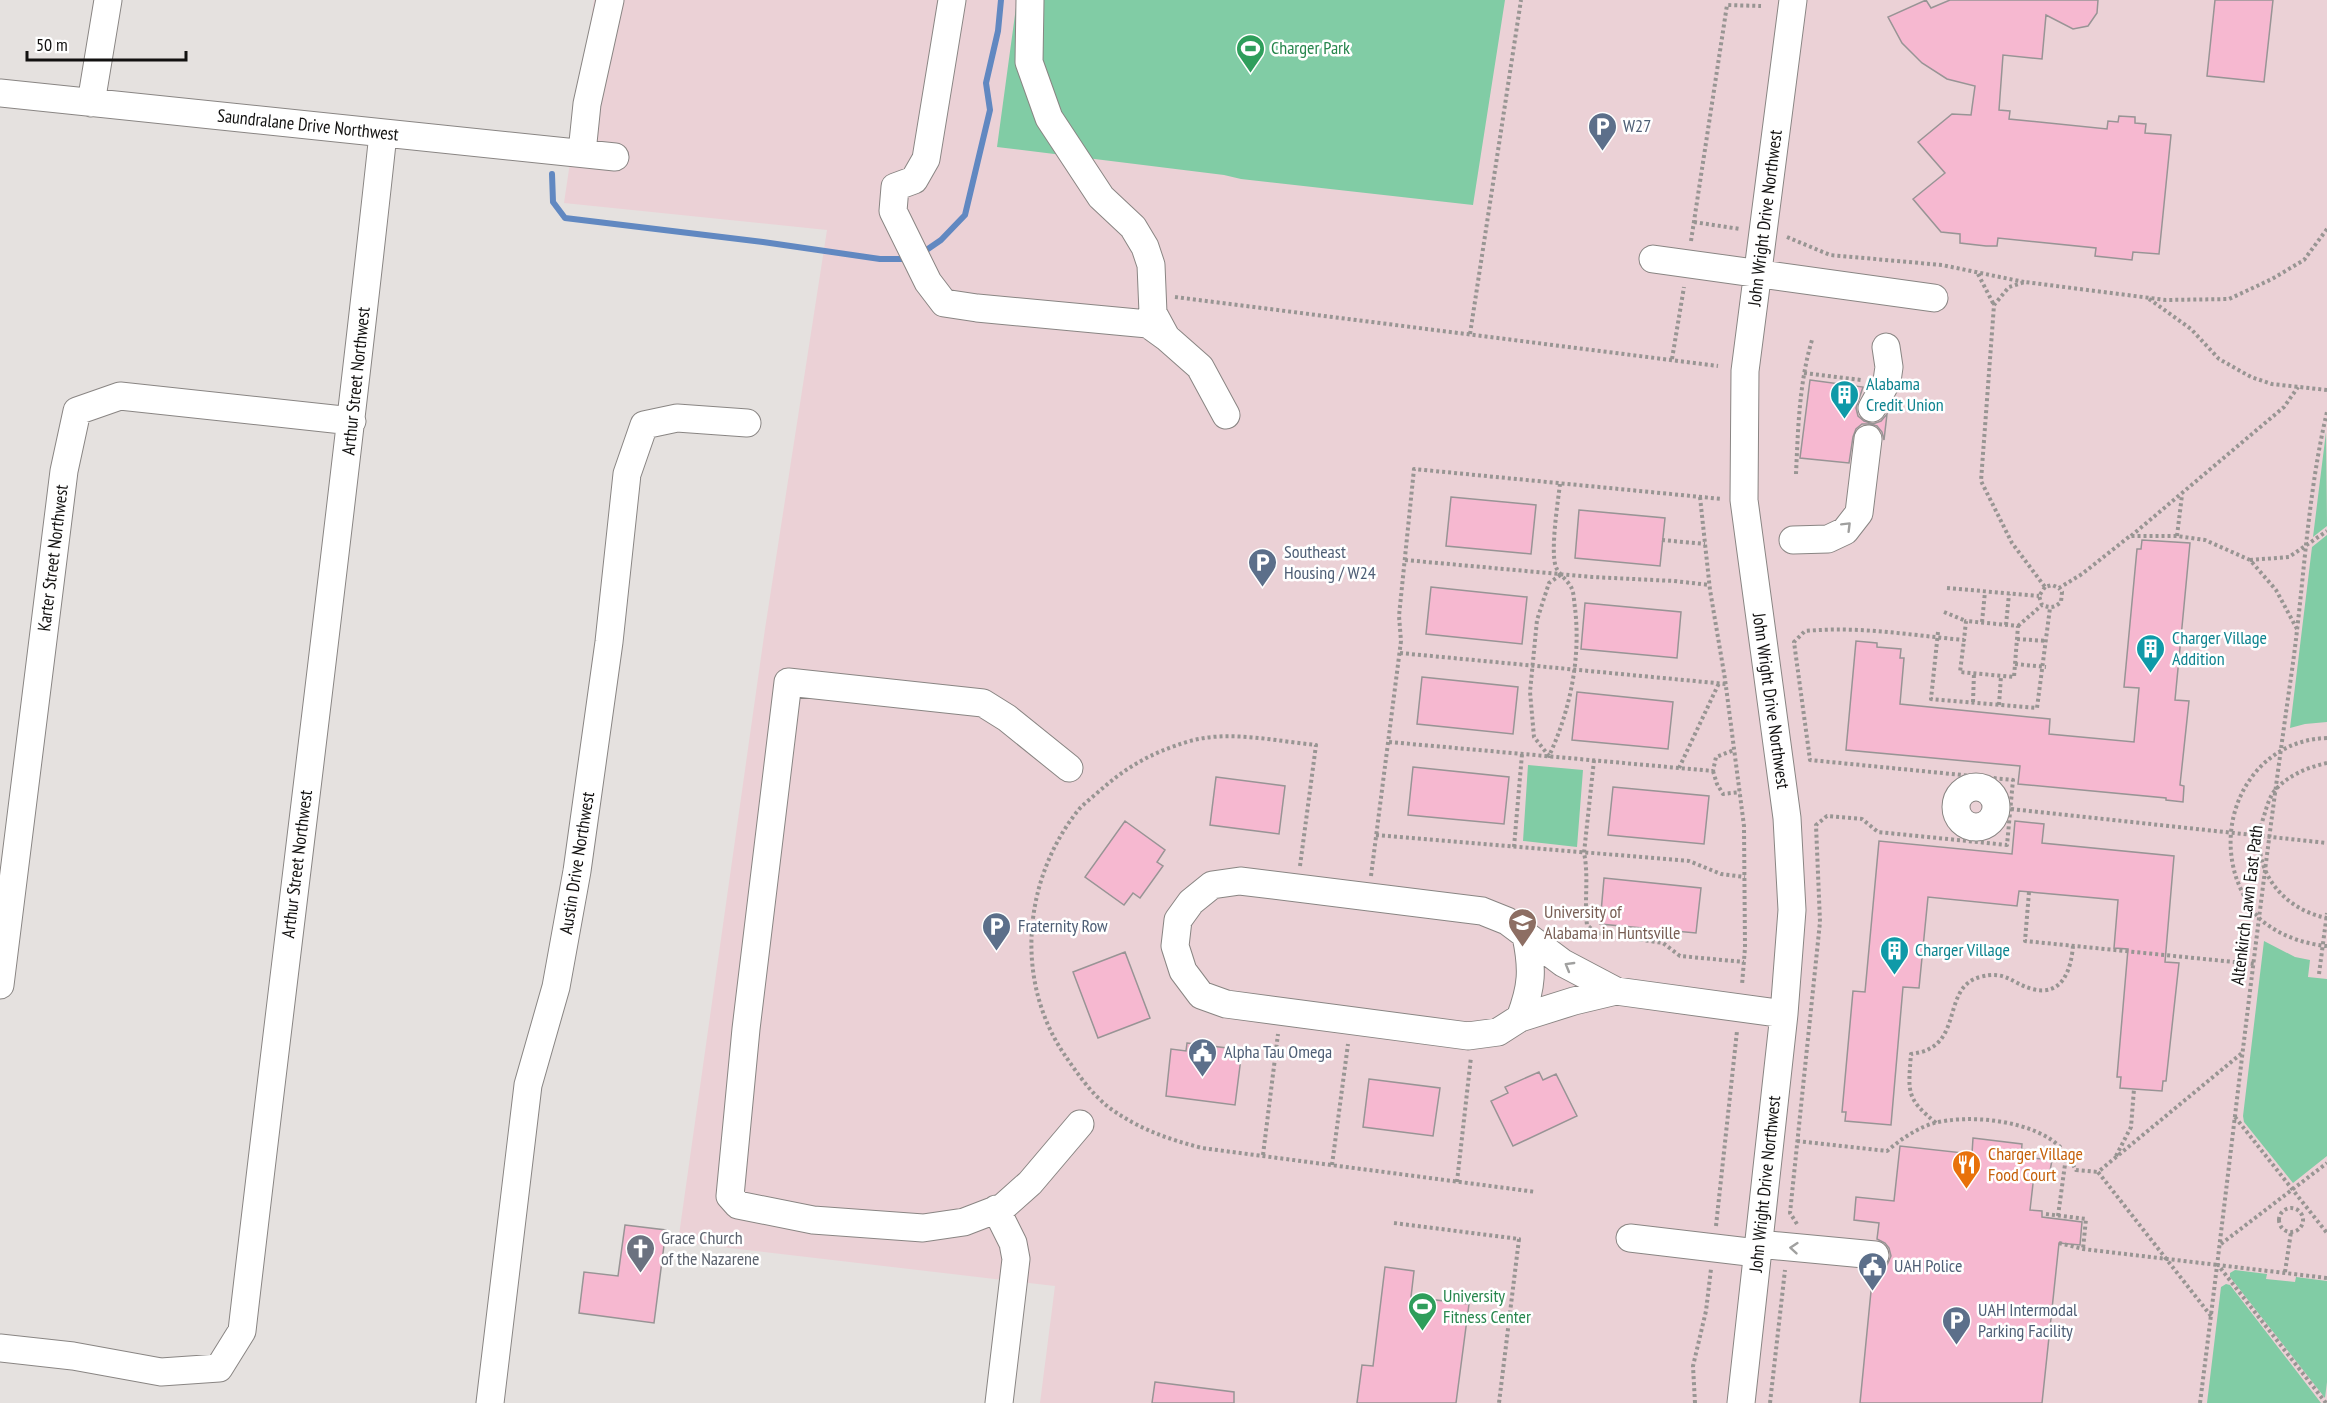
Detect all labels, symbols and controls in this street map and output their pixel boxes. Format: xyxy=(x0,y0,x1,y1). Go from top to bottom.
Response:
scale bar xyxy=(27,24,186,62)
sports icon: Charger Park xyxy=(1234,32,1266,74)
text: 50 m xyxy=(36,33,68,56)
place label: Charger Park xyxy=(1271,36,1350,59)
street label: Saundralane Drive Northwest xyxy=(216,104,400,145)
parking icon: W27 xyxy=(1586,110,1618,152)
place label: W27 xyxy=(1623,114,1651,137)
street label: John Wright Drive Northwest xyxy=(1742,128,1787,308)
street label: Arthur Street Northwest xyxy=(336,306,375,456)
place label: Alabama Credit Union xyxy=(1866,372,1944,416)
building icon: Alabama Credit Union xyxy=(1829,378,1861,420)
street label: Karter Street Northwest xyxy=(32,483,73,633)
one-way arrow xyxy=(1839,523,1850,534)
place label: Southeast Housing / W24 xyxy=(1284,540,1376,584)
parking icon: Southeast Housing / W24 xyxy=(1247,546,1279,588)
street label: John Wright Drive Northwest xyxy=(1748,611,1795,790)
place label: Charger Village Addition xyxy=(2172,626,2267,670)
building icon: Charger Village Addition xyxy=(2135,632,2167,674)
street label: Arthur Street Northwest xyxy=(276,789,317,939)
street label: Austin Drive Northwest xyxy=(554,790,599,936)
street label: Altenkirch Lawn East Path xyxy=(2225,824,2268,986)
place label: University of Alabama in Huntsville xyxy=(1544,900,1680,944)
school or university icon: University of Alabama in Huntsville xyxy=(1507,906,1539,948)
parking icon: Fraternity Row xyxy=(981,910,1013,952)
place label: Fraternity Row xyxy=(1018,914,1108,937)
building icon: Charger Village xyxy=(1878,934,1910,976)
place label: Charger Village xyxy=(1915,938,2010,961)
one-way arrow xyxy=(1565,962,1575,973)
public building icon: Alpha Tau Omega xyxy=(1187,1036,1219,1078)
place label: Alpha Tau Omega xyxy=(1224,1040,1332,1063)
street label: John Wright Drive Northwest xyxy=(1744,1094,1785,1274)
place label: Charger Village Food Court xyxy=(1988,1142,2083,1186)
restaurant icon: Charger Village Food Court xyxy=(1951,1148,1983,1190)
place label: Grace Church of the Nazarene xyxy=(661,1226,759,1270)
church icon: Grace Church of the Nazarene xyxy=(624,1232,656,1274)
one-way arrow xyxy=(1790,1242,1799,1255)
public building icon: UAH Police xyxy=(1857,1250,1889,1292)
place label: UAH Police xyxy=(1894,1254,1962,1277)
place label: University Fitness Center xyxy=(1443,1284,1531,1328)
sports icon: University Fitness Center xyxy=(1406,1290,1438,1332)
place label: UAH Intermodal Parking Facility xyxy=(1978,1298,2078,1342)
parking icon: UAH Intermodal Parking Facility xyxy=(1941,1304,1973,1346)

